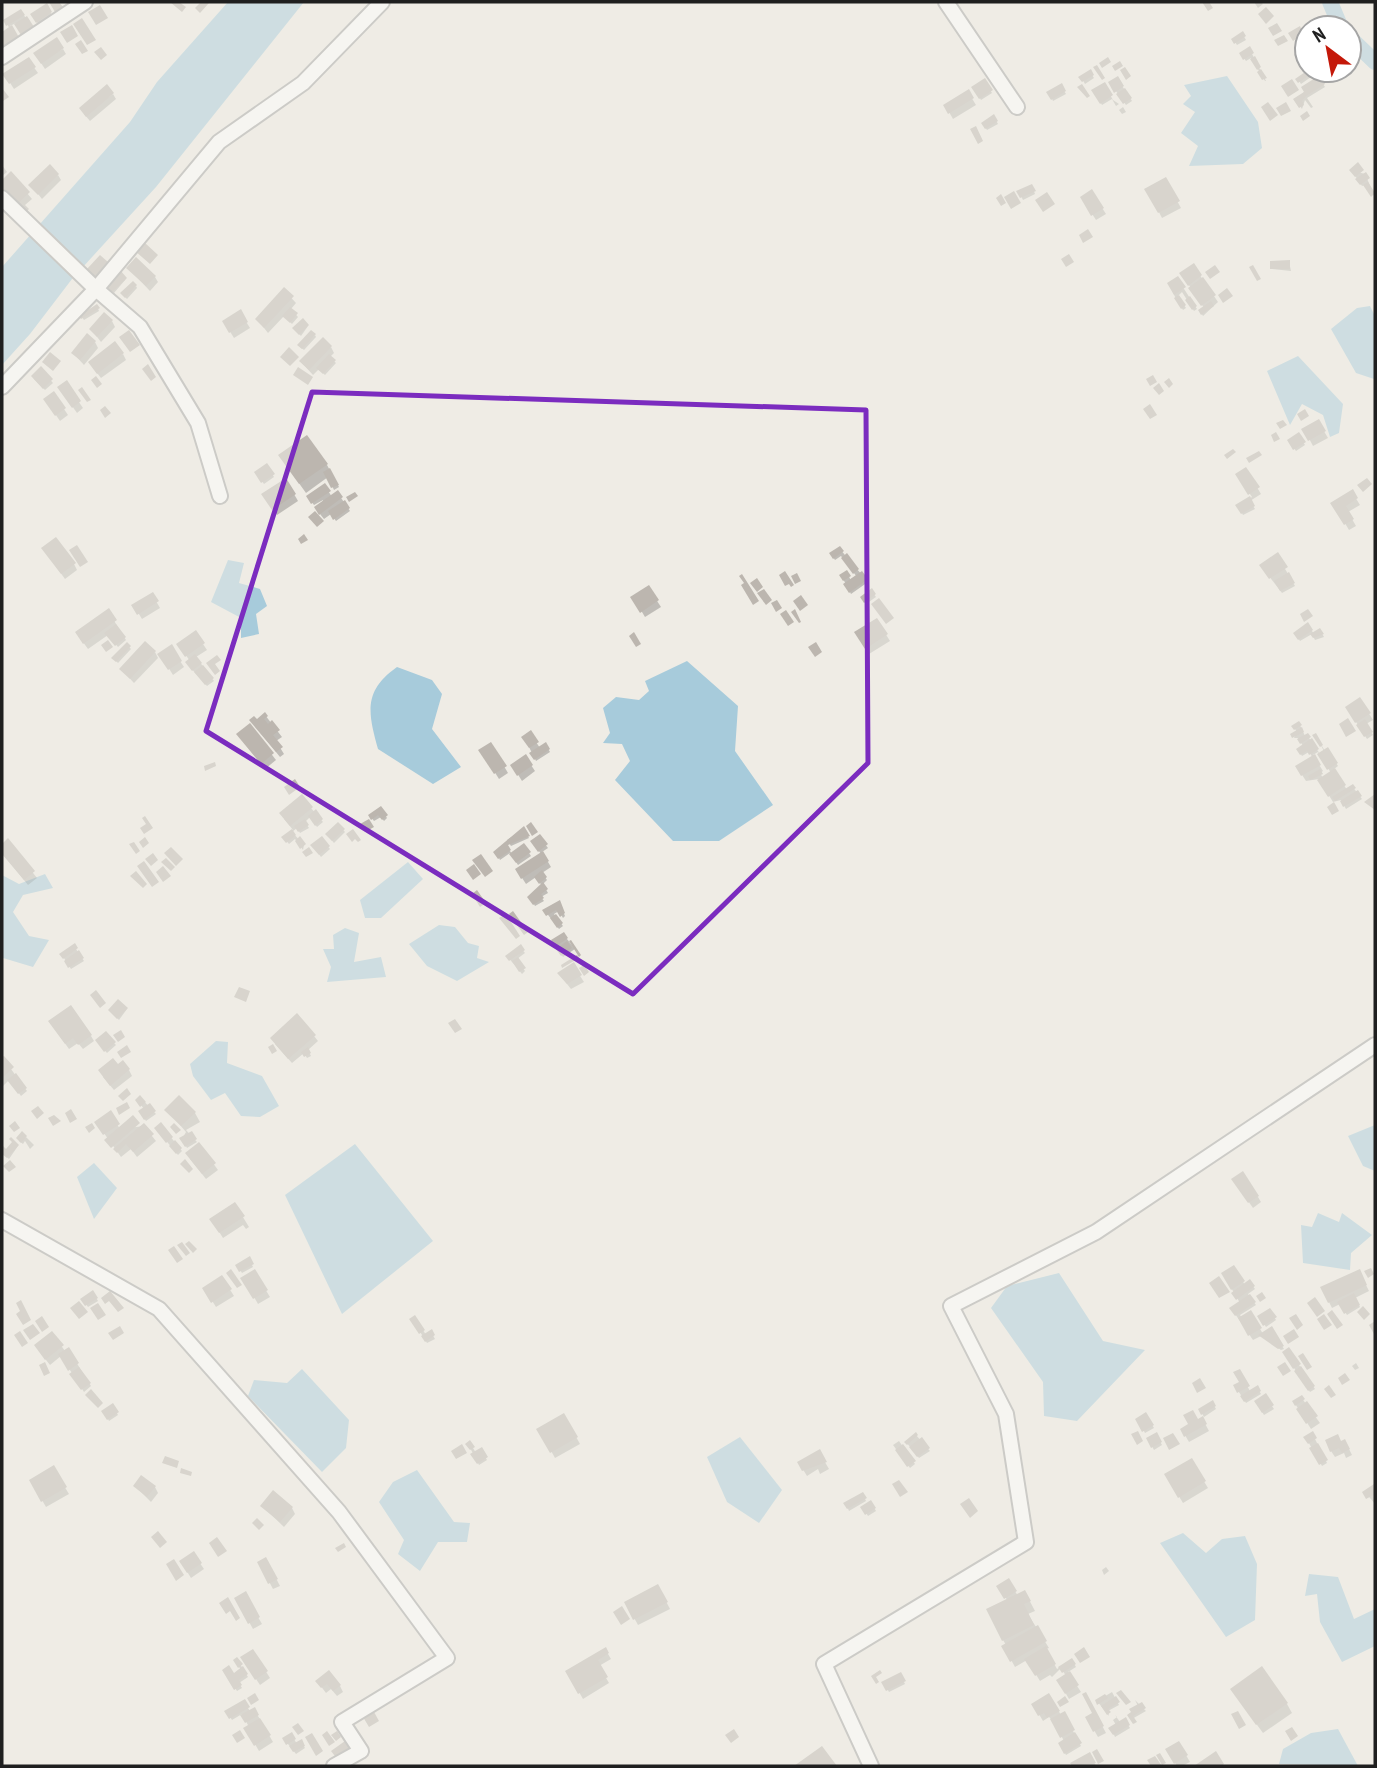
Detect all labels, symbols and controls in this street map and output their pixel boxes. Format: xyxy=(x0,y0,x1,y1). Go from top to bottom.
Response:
north arrow xyxy=(1293,14,1363,84)
text: N xyxy=(1308,22,1330,47)

